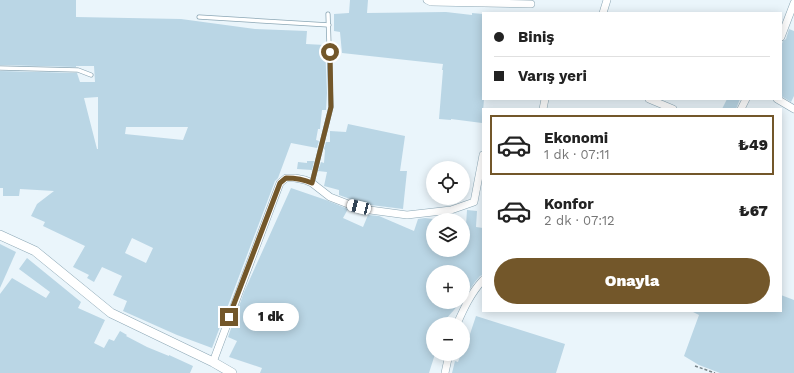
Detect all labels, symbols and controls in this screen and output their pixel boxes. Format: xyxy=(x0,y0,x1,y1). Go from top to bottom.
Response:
text: Biniş xyxy=(518,28,554,46)
route start xyxy=(321,43,339,61)
text: Varış yeri xyxy=(518,67,587,85)
icon: car xyxy=(496,127,532,163)
text: Ekonomi xyxy=(544,129,608,147)
text: ₺49 xyxy=(738,136,768,154)
text: 1 dk · 07:11 xyxy=(544,147,610,162)
map controls xyxy=(426,161,470,361)
button: locate xyxy=(426,161,470,205)
icon: car xyxy=(496,193,532,229)
text: Konfor xyxy=(544,195,594,213)
car xyxy=(346,198,372,216)
text: ₺67 xyxy=(739,202,768,220)
button: layers xyxy=(426,213,470,257)
text: 2 dk · 07:12 xyxy=(544,213,615,228)
button: Onayla xyxy=(494,258,770,304)
button: + xyxy=(426,265,470,309)
callout: 1 dk xyxy=(243,303,299,331)
route end xyxy=(220,308,238,326)
text: 1 dk xyxy=(258,309,284,324)
button: − xyxy=(426,317,470,361)

